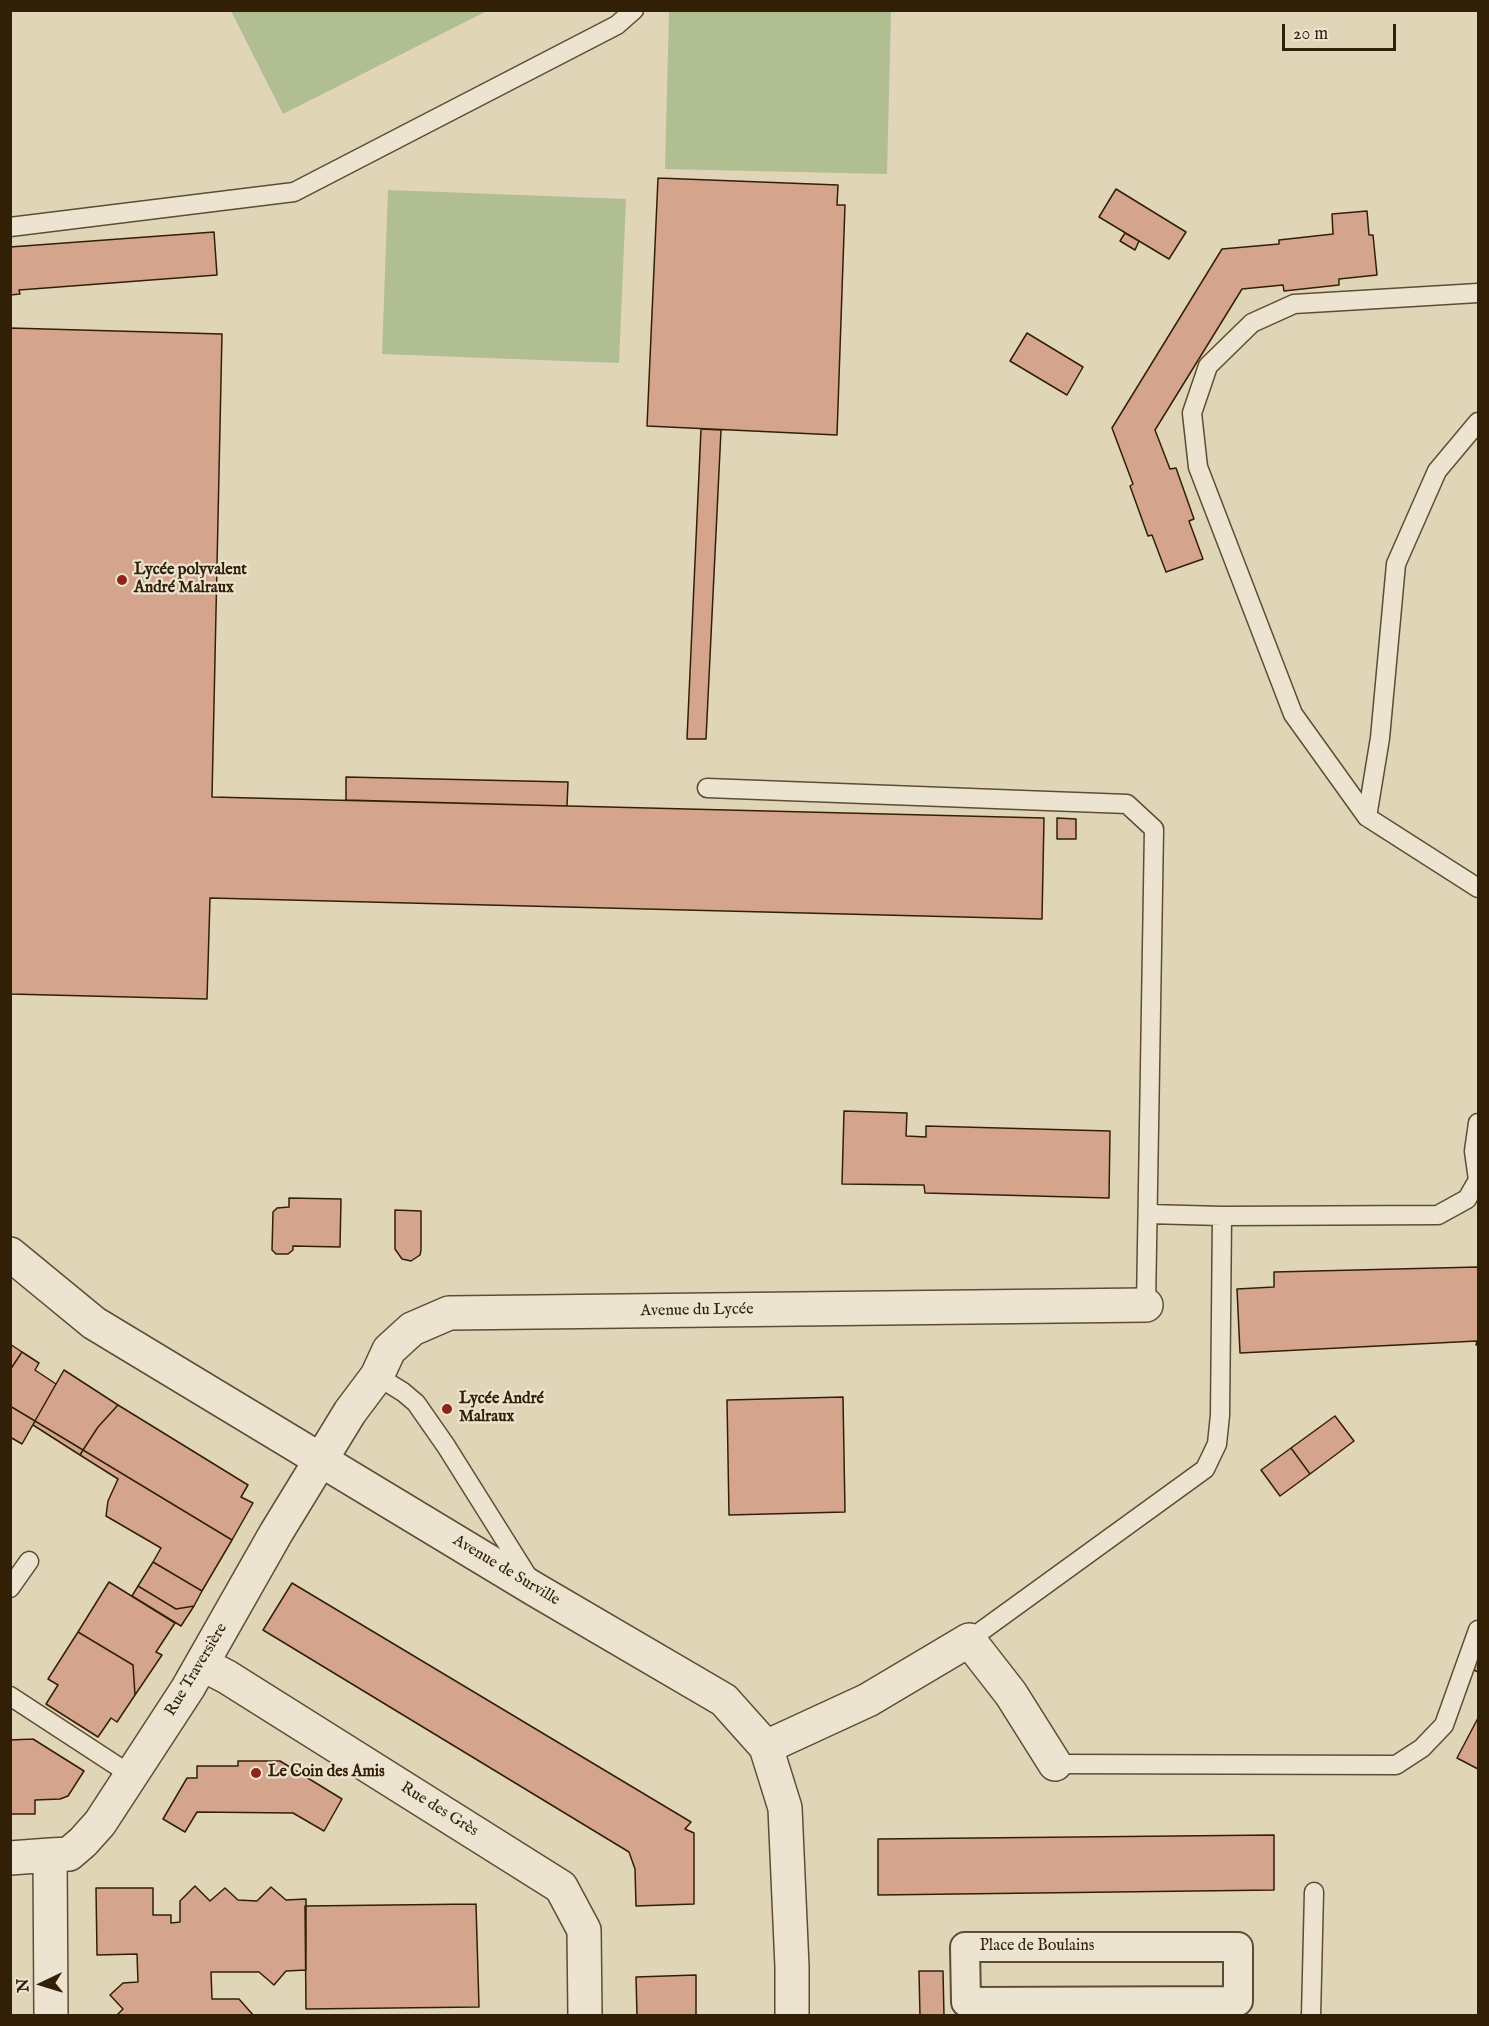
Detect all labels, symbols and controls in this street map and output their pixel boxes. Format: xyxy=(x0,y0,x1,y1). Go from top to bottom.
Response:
scale bar xyxy=(1285,12,1399,50)
text: 20 m xyxy=(1293,23,1328,46)
place label: Lycée polyvalent André Malraux xyxy=(134,561,247,599)
marker: Lycée polyvalent André Malraux xyxy=(115,573,129,587)
street label: Avenue du Lycée xyxy=(640,1300,754,1322)
place label: Lycée André Malraux xyxy=(459,1390,544,1428)
marker: Lycée André Malraux xyxy=(440,1402,454,1416)
street label: Avenue de Surville xyxy=(449,1531,563,1611)
street label: Rue Traversière xyxy=(162,1620,232,1720)
place label: Le Coin des Amis xyxy=(268,1763,385,1783)
marker: Le Coin des Amis xyxy=(249,1766,263,1780)
street label: Rue des Grès xyxy=(397,1779,481,1841)
street label: Place de Boulains xyxy=(980,1937,1094,1957)
north arrow xyxy=(12,1954,72,2014)
text: N xyxy=(14,1978,35,1993)

